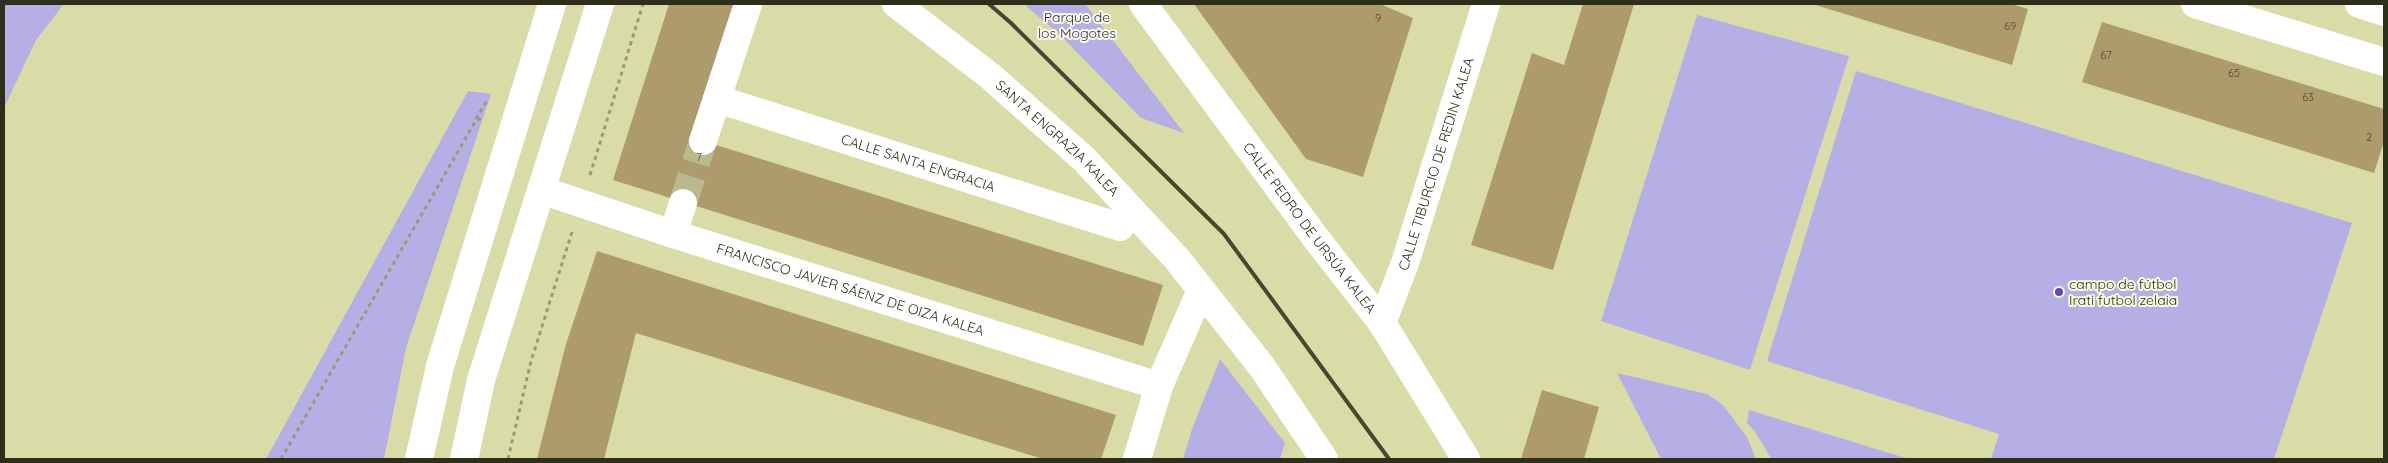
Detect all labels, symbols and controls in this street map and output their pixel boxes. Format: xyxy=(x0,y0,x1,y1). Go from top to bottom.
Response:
park label: Parque de los Mogotes xyxy=(1038,8,1116,42)
house number: 9 xyxy=(1375,11,1381,25)
house number: 69 xyxy=(2004,19,2016,33)
house number: 67 xyxy=(2100,48,2112,62)
street label: CALLE TIBURCIO DE REDIN KALEA xyxy=(1394,55,1478,273)
house number: 65 xyxy=(2228,66,2240,80)
street label: SANTA ENGRAZIA KALEA xyxy=(992,76,1123,200)
house number: 63 xyxy=(2302,90,2314,104)
street label: CALLE SANTA ENGRACIA xyxy=(839,130,997,196)
house number: 2 xyxy=(2366,130,2372,144)
street label: CALLE PEDRO DE URSÚA KALEA xyxy=(1239,139,1380,317)
house number: 7 xyxy=(696,150,702,164)
street label: FRANCISCO JAVIER SÁENZ DE OIZA KALEA xyxy=(714,239,986,340)
place label: campo de fútbol Irati futbol zelaia xyxy=(2069,275,2177,309)
marker: campo de fútbol Irati futbol zelaia xyxy=(2053,286,2065,298)

